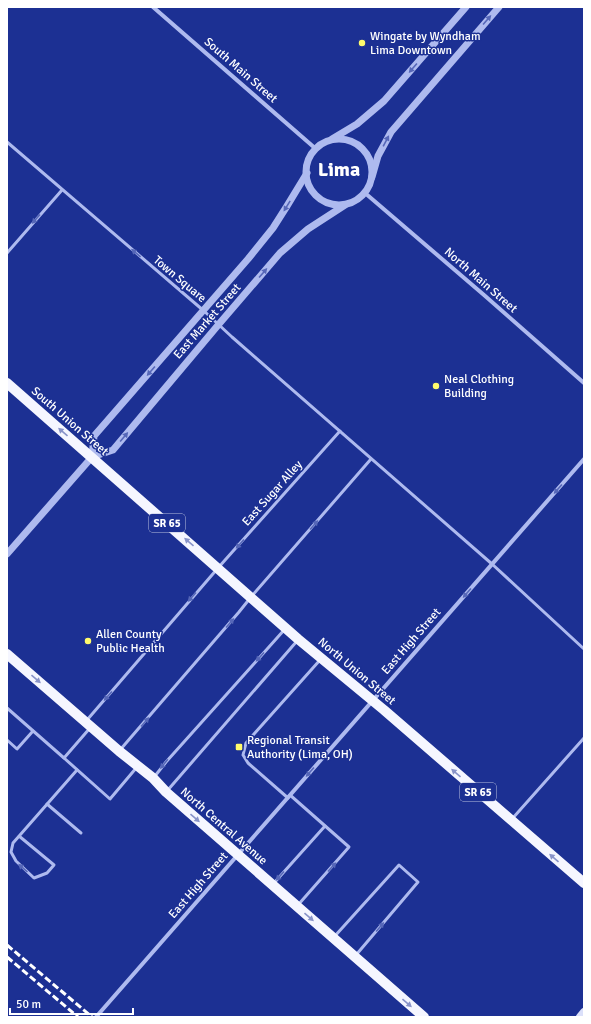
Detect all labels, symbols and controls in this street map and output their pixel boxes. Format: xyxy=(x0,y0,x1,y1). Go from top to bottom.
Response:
one-way arrow xyxy=(483,15,492,26)
place label: Wingate by Wyndham Lima Downtown xyxy=(370,29,480,58)
street label: South Main Street xyxy=(201,34,280,106)
marker: Wingate by Wyndham Lima Downtown xyxy=(357,38,367,48)
one-way arrow xyxy=(408,63,417,74)
one-way arrow xyxy=(382,135,389,147)
district label: Lima xyxy=(318,157,360,182)
one-way arrow xyxy=(283,201,291,211)
one-way arrow xyxy=(32,214,41,224)
street label: North Main Street xyxy=(441,245,520,316)
one-way arrow xyxy=(131,248,141,257)
street label: Town Square xyxy=(150,253,209,306)
one-way arrow xyxy=(258,268,267,279)
street label: East Market Street xyxy=(171,281,244,362)
one-way arrow xyxy=(146,366,156,376)
place label: Neal Clothing Building xyxy=(444,372,514,401)
marker: Neal Clothing Building xyxy=(431,381,441,391)
street label: South Union Street xyxy=(28,384,111,459)
one-way arrow xyxy=(57,427,68,436)
one-way arrow xyxy=(119,431,128,442)
street label: East Sugar Alley xyxy=(239,457,306,529)
one-way arrow xyxy=(554,483,563,494)
road number: SR 65 xyxy=(149,514,185,532)
one-way arrow xyxy=(309,520,318,529)
one-way arrow xyxy=(184,538,193,547)
one-way arrow xyxy=(235,538,244,549)
one-way arrow xyxy=(462,588,471,599)
one-way arrow xyxy=(188,592,197,603)
street label: East High Street xyxy=(378,605,444,678)
one-way arrow xyxy=(225,618,234,629)
place label: Allen County Public Health xyxy=(96,627,165,656)
street label: North Union Street xyxy=(315,634,399,708)
marker: Allen County Public Health xyxy=(83,636,93,646)
one-way arrow xyxy=(255,652,265,662)
one-way arrow xyxy=(31,675,42,684)
one-way arrow xyxy=(103,691,112,701)
one-way arrow xyxy=(140,716,149,727)
place label: Regional Transit Authority (Lima, OH) xyxy=(247,733,353,762)
marker: Regional Transit Authority (Lima, OH) xyxy=(234,742,244,752)
one-way arrow xyxy=(160,759,168,770)
one-way arrow xyxy=(305,767,314,778)
one-way arrow xyxy=(451,768,461,778)
road number: SR 65 xyxy=(460,783,496,801)
street label: North Central Avenue xyxy=(177,784,270,868)
one-way arrow xyxy=(190,813,200,822)
street label: East High Street xyxy=(165,849,231,922)
one-way arrow xyxy=(549,853,560,862)
one-way arrow xyxy=(327,862,336,871)
one-way arrow xyxy=(18,863,28,873)
one-way arrow xyxy=(276,871,285,881)
one-way arrow xyxy=(304,913,315,922)
one-way arrow xyxy=(375,922,384,932)
scale bar xyxy=(10,990,133,1016)
text: 50 m xyxy=(16,997,41,1012)
one-way arrow xyxy=(402,998,413,1007)

